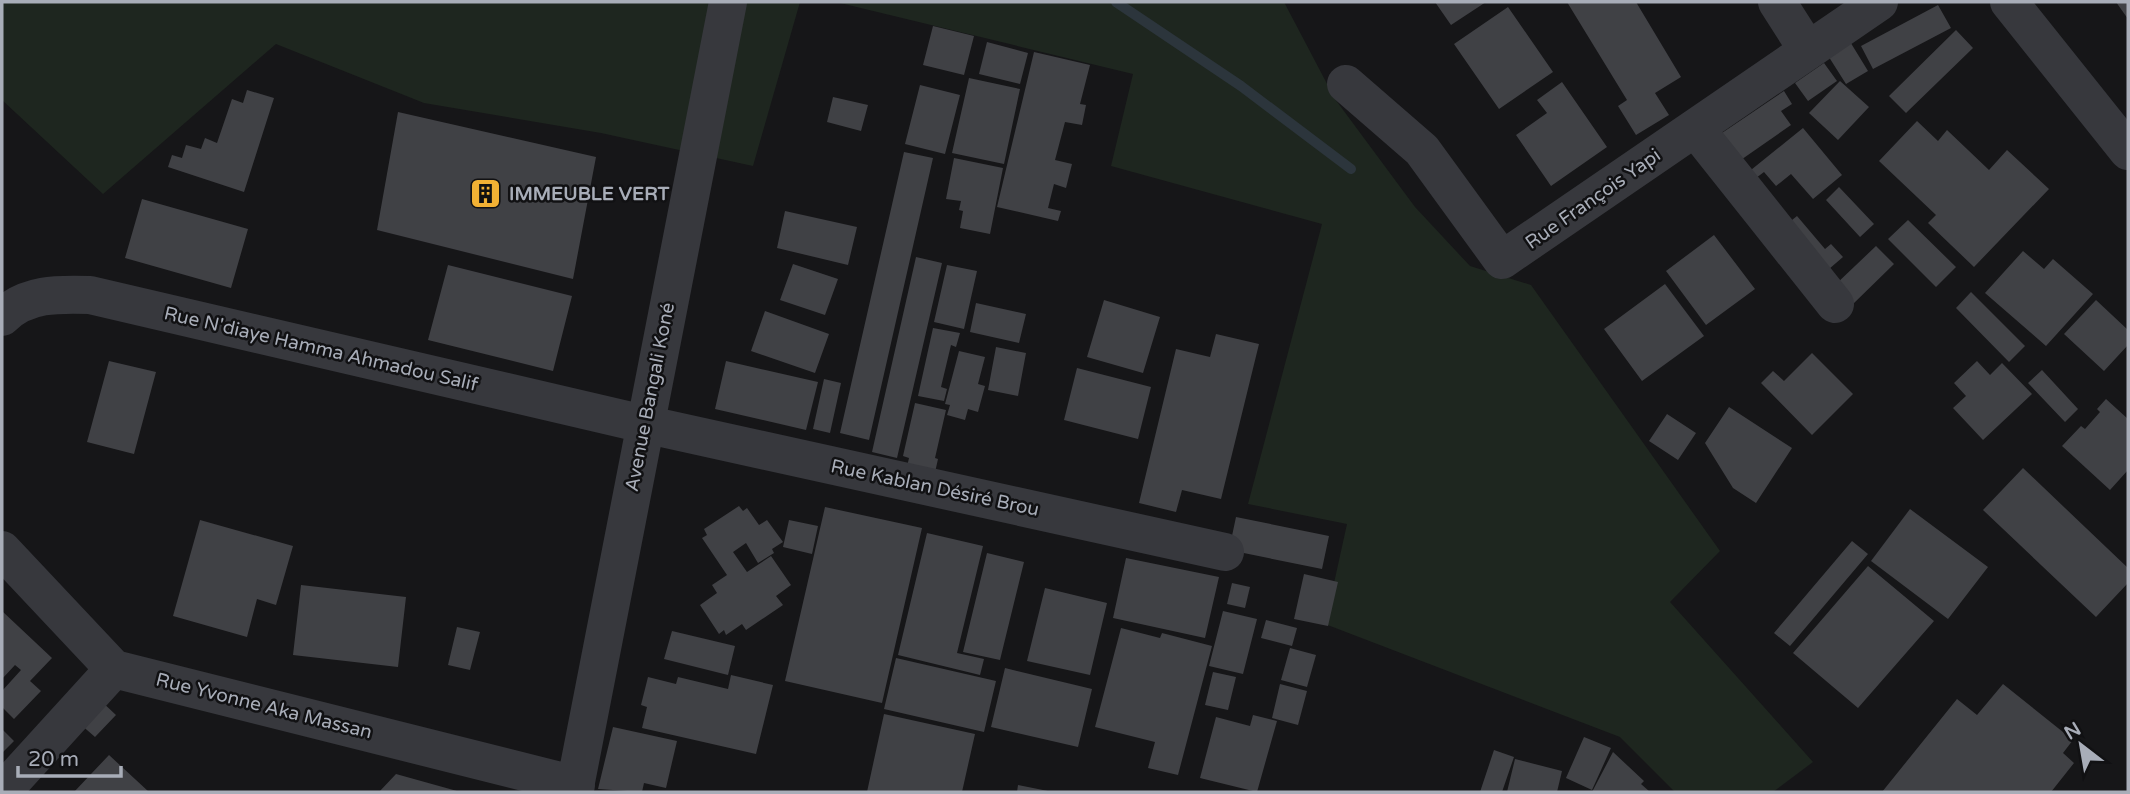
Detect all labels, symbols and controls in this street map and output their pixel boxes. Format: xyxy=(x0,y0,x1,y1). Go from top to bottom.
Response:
street label: Rue François Yapi xyxy=(1521,144,1665,254)
building icon: IMMEUBLE VERT xyxy=(469,177,503,211)
place label: IMMEUBLE VERT xyxy=(509,183,670,205)
street label: Avenue Bangali Koné xyxy=(621,301,679,493)
street label: Rue N'diaye Hamma Ahmadou Salif xyxy=(162,302,481,396)
street label: Rue Kablan Désiré Brou xyxy=(829,455,1041,521)
street label: Rue Yvonne Aka Massan xyxy=(154,668,374,744)
north arrow xyxy=(2046,710,2116,780)
text: N xyxy=(2061,718,2085,745)
scale bar xyxy=(18,734,121,778)
text: 20 m xyxy=(28,747,79,772)

